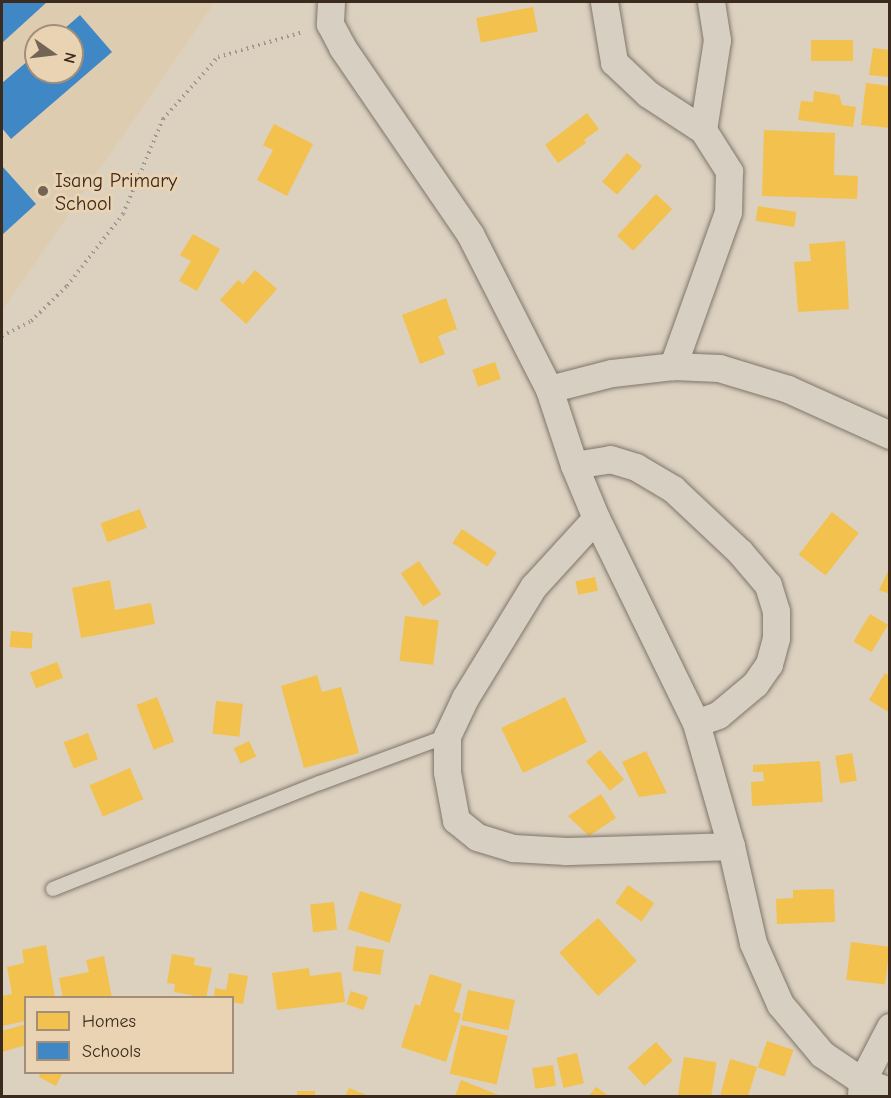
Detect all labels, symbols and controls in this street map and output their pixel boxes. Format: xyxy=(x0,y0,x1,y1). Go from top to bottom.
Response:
north arrow xyxy=(24,24,84,84)
text: N xyxy=(60,51,80,65)
place label: Isang Primary School xyxy=(55,168,177,215)
marker: Isang Primary School xyxy=(36,184,50,198)
legend xyxy=(24,996,234,1074)
text: Homes xyxy=(82,1011,136,1032)
text: Schools xyxy=(82,1041,141,1062)

